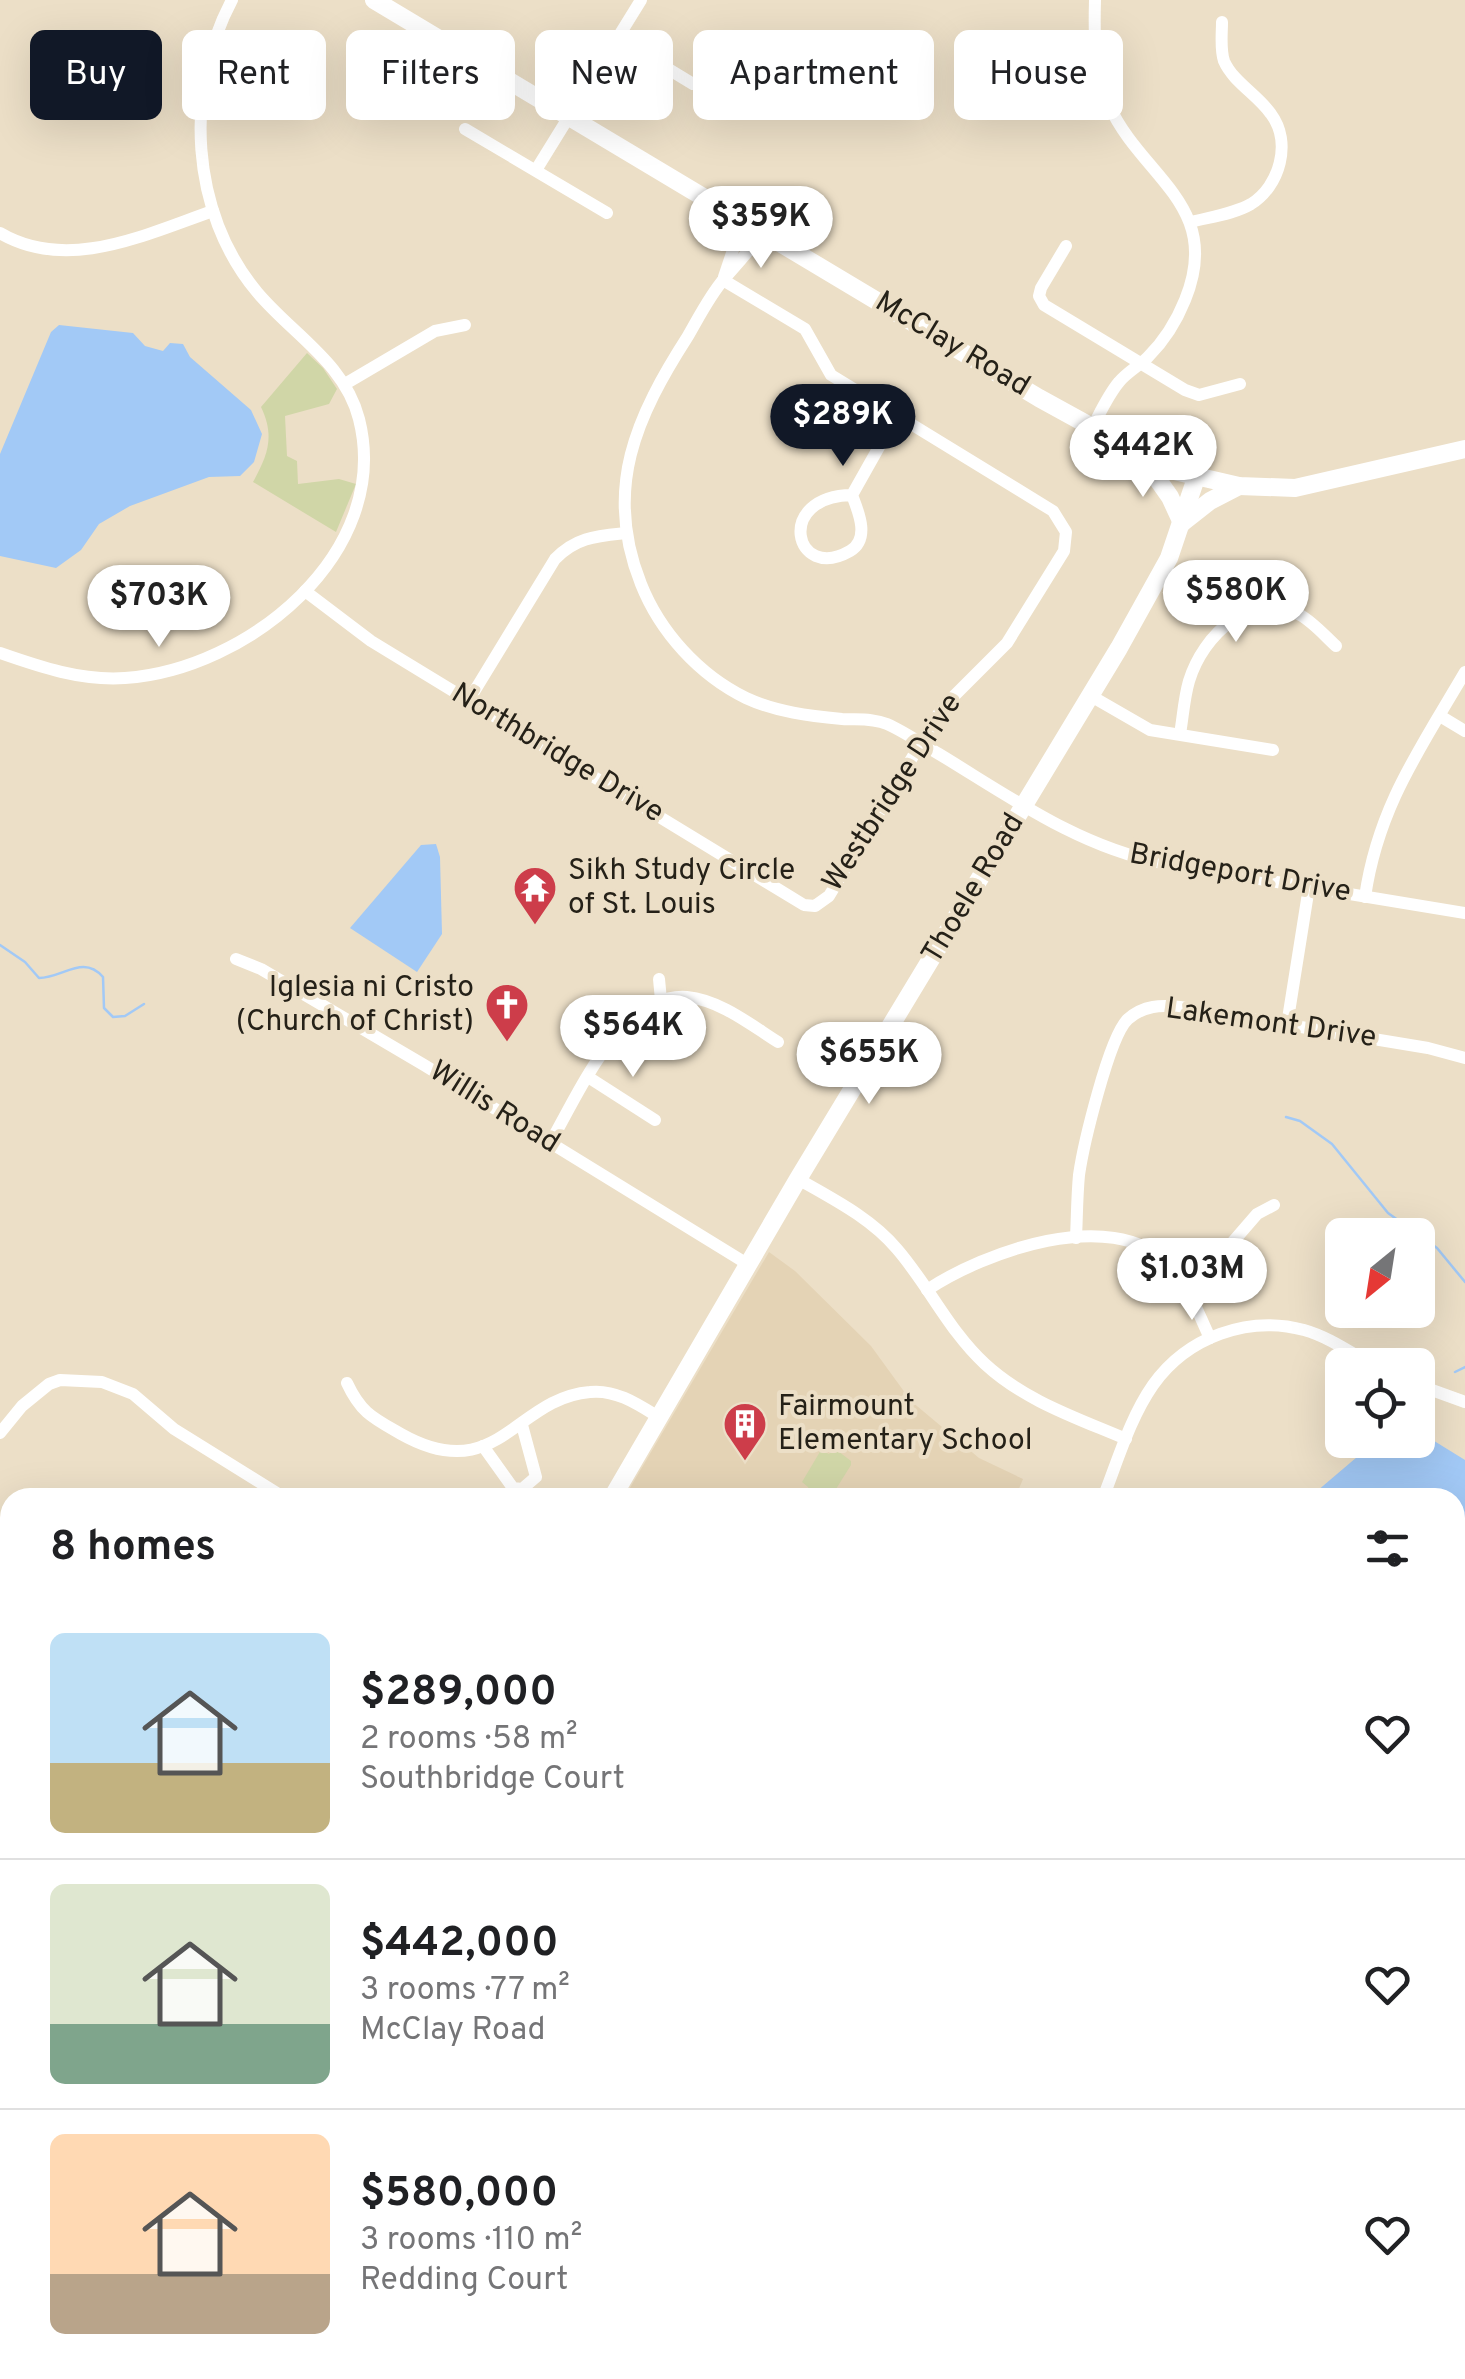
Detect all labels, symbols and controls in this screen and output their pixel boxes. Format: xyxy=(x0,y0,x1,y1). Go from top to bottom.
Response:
chip: Buy xyxy=(30,30,162,120)
chip: Rent xyxy=(182,30,326,120)
chip: Filters xyxy=(346,30,515,120)
chip: New xyxy=(535,30,673,120)
chip: Apartment xyxy=(693,30,934,120)
chip: House xyxy=(954,30,1123,120)
pin: $359K xyxy=(691,186,831,271)
text: $359K xyxy=(711,198,811,238)
street label: McClay Road xyxy=(868,284,1036,406)
pin: $289K xyxy=(773,384,913,469)
text: $289K xyxy=(792,396,894,436)
pin: $442K xyxy=(1073,415,1213,500)
text: $442K xyxy=(1092,427,1194,467)
pin: $580K xyxy=(1166,560,1306,645)
pin: $703K xyxy=(89,565,229,650)
text: $580K xyxy=(1185,572,1287,612)
text: $703K xyxy=(109,577,209,617)
street label: Northbridge Drive xyxy=(444,676,670,832)
street label: Westbridge Drive xyxy=(815,687,971,899)
street label: Thoele Road xyxy=(915,807,1033,971)
street label: Bridgeport Drive xyxy=(1126,836,1354,912)
place label: Sikh Study Circle of St. Louis xyxy=(568,853,795,924)
temple icon: Sikh Study Circle of St. Louis xyxy=(512,865,558,926)
place label: Iglesia ni Cristo (Church of Christ) xyxy=(236,970,474,1041)
church icon: Iglesia ni Cristo (Church of Christ) xyxy=(484,982,530,1043)
street label: Lakemont Drive xyxy=(1163,991,1379,1057)
pin: $564K xyxy=(563,995,703,1080)
text: $564K xyxy=(582,1007,684,1047)
pin: $655K xyxy=(799,1022,939,1107)
text: $655K xyxy=(819,1034,919,1074)
street label: Willis Road xyxy=(422,1053,566,1163)
north arrow xyxy=(1325,1218,1435,1328)
map controls xyxy=(1325,1218,1435,1458)
pin: $1.03M xyxy=(1111,1238,1273,1323)
text: $1.03M xyxy=(1139,1250,1245,1290)
button: locate xyxy=(1325,1348,1435,1458)
place label: Fairmount Elementary School xyxy=(778,1389,1033,1460)
building icon: Fairmount Elementary School xyxy=(722,1401,768,1462)
icon: filters xyxy=(1360,1521,1415,1576)
text: 8 homes xyxy=(50,1522,216,1575)
text: $289,000 xyxy=(360,1667,557,1720)
icon: home xyxy=(130,1673,250,1793)
icon: heart xyxy=(1360,1706,1415,1761)
text: 2 rooms · 58 m² xyxy=(360,1720,578,1760)
text: Southbridge Court xyxy=(360,1760,625,1800)
text: $442,000 xyxy=(360,1918,559,1971)
icon: home xyxy=(130,1924,250,2044)
icon: heart xyxy=(1360,1957,1415,2012)
text: 3 rooms · 77 m² xyxy=(360,1971,570,2011)
text: McClay Road xyxy=(360,2011,546,2051)
text: $580,000 xyxy=(360,2168,558,2221)
icon: home xyxy=(130,2174,250,2294)
icon: heart xyxy=(1360,2207,1415,2262)
text: 3 rooms · 110 m² xyxy=(360,2221,582,2261)
text: Redding Court xyxy=(360,2261,568,2301)

